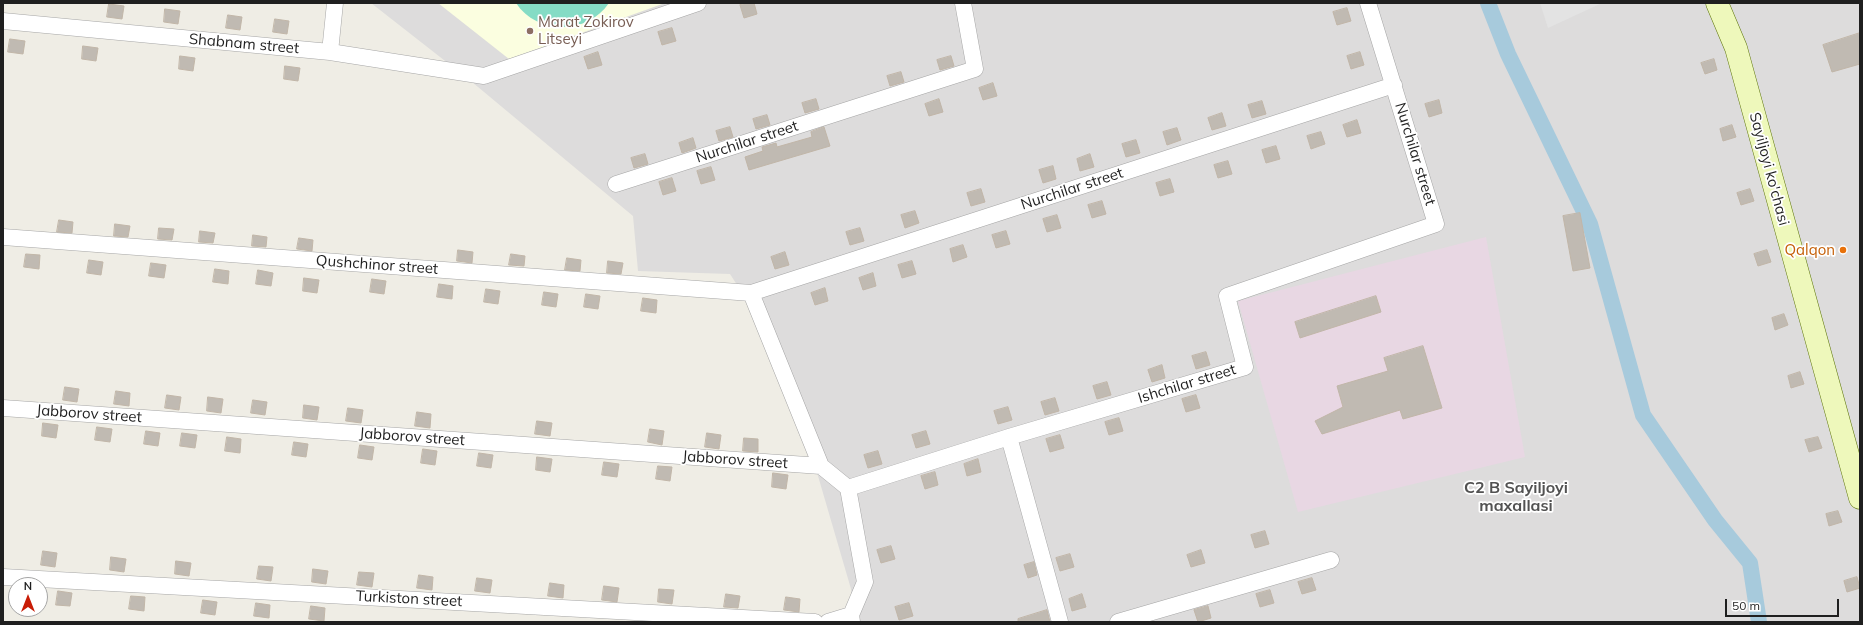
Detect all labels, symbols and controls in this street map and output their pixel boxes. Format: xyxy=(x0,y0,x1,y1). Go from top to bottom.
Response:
place label: Marat Zokirov Litseyi xyxy=(538,13,634,48)
marker: Marat Zokirov Litseyi xyxy=(525,26,535,36)
street label: Shabnam street xyxy=(188,30,300,58)
street label: Nurchilar street xyxy=(1391,100,1439,208)
street label: Sayiljoyi ko'chasi xyxy=(1745,110,1793,228)
street label: Nurchilar street xyxy=(694,117,800,167)
street label: Nurchilar street xyxy=(1019,164,1125,214)
place label: Qalqon xyxy=(1784,241,1835,259)
marker: Qalqon xyxy=(1838,245,1848,255)
street label: Qushchinor street xyxy=(315,252,439,278)
street label: Ishchilar street xyxy=(1136,361,1238,407)
street label: Jabborov street xyxy=(36,401,142,427)
street label: Jabborov street xyxy=(359,424,465,450)
street label: Jabborov street xyxy=(682,447,788,473)
district label: C2 B Sayiljoyi maxallasi xyxy=(1464,478,1568,516)
north arrow xyxy=(8,577,48,617)
text: N xyxy=(24,579,32,593)
street label: Turkiston street xyxy=(355,587,463,611)
scale bar xyxy=(1727,591,1841,617)
text: 50 m xyxy=(1732,598,1760,613)

